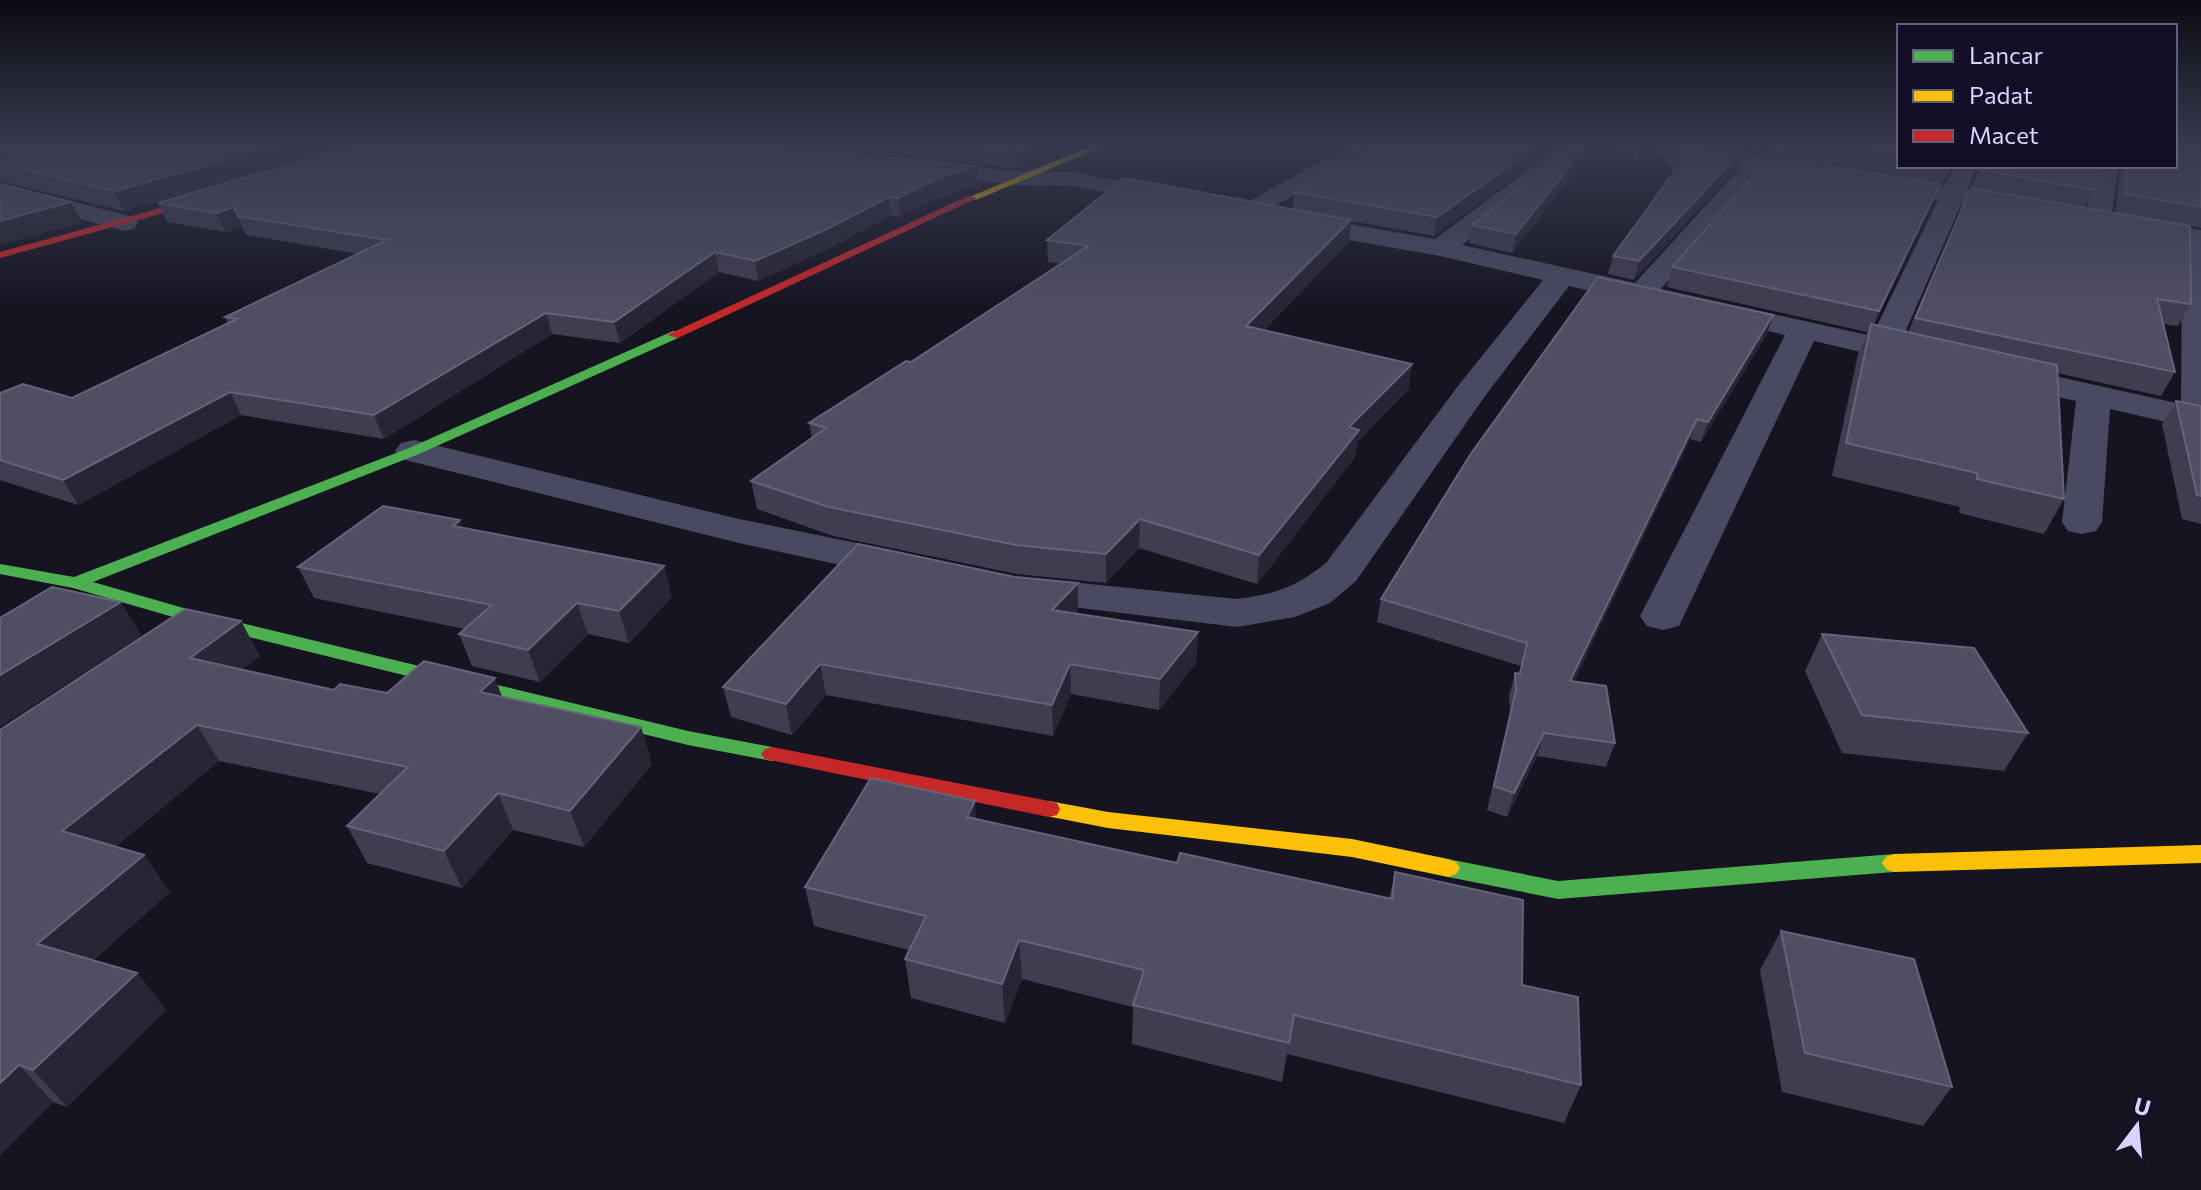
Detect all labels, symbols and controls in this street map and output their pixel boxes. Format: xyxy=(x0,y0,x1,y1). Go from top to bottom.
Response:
legend xyxy=(1897,24,2177,168)
text: Lancar xyxy=(1969,40,2043,69)
text: Padat xyxy=(1969,80,2033,109)
text: Macet xyxy=(1969,120,2039,149)
north arrow xyxy=(2097,1086,2177,1166)
text: U xyxy=(2131,1091,2154,1121)

